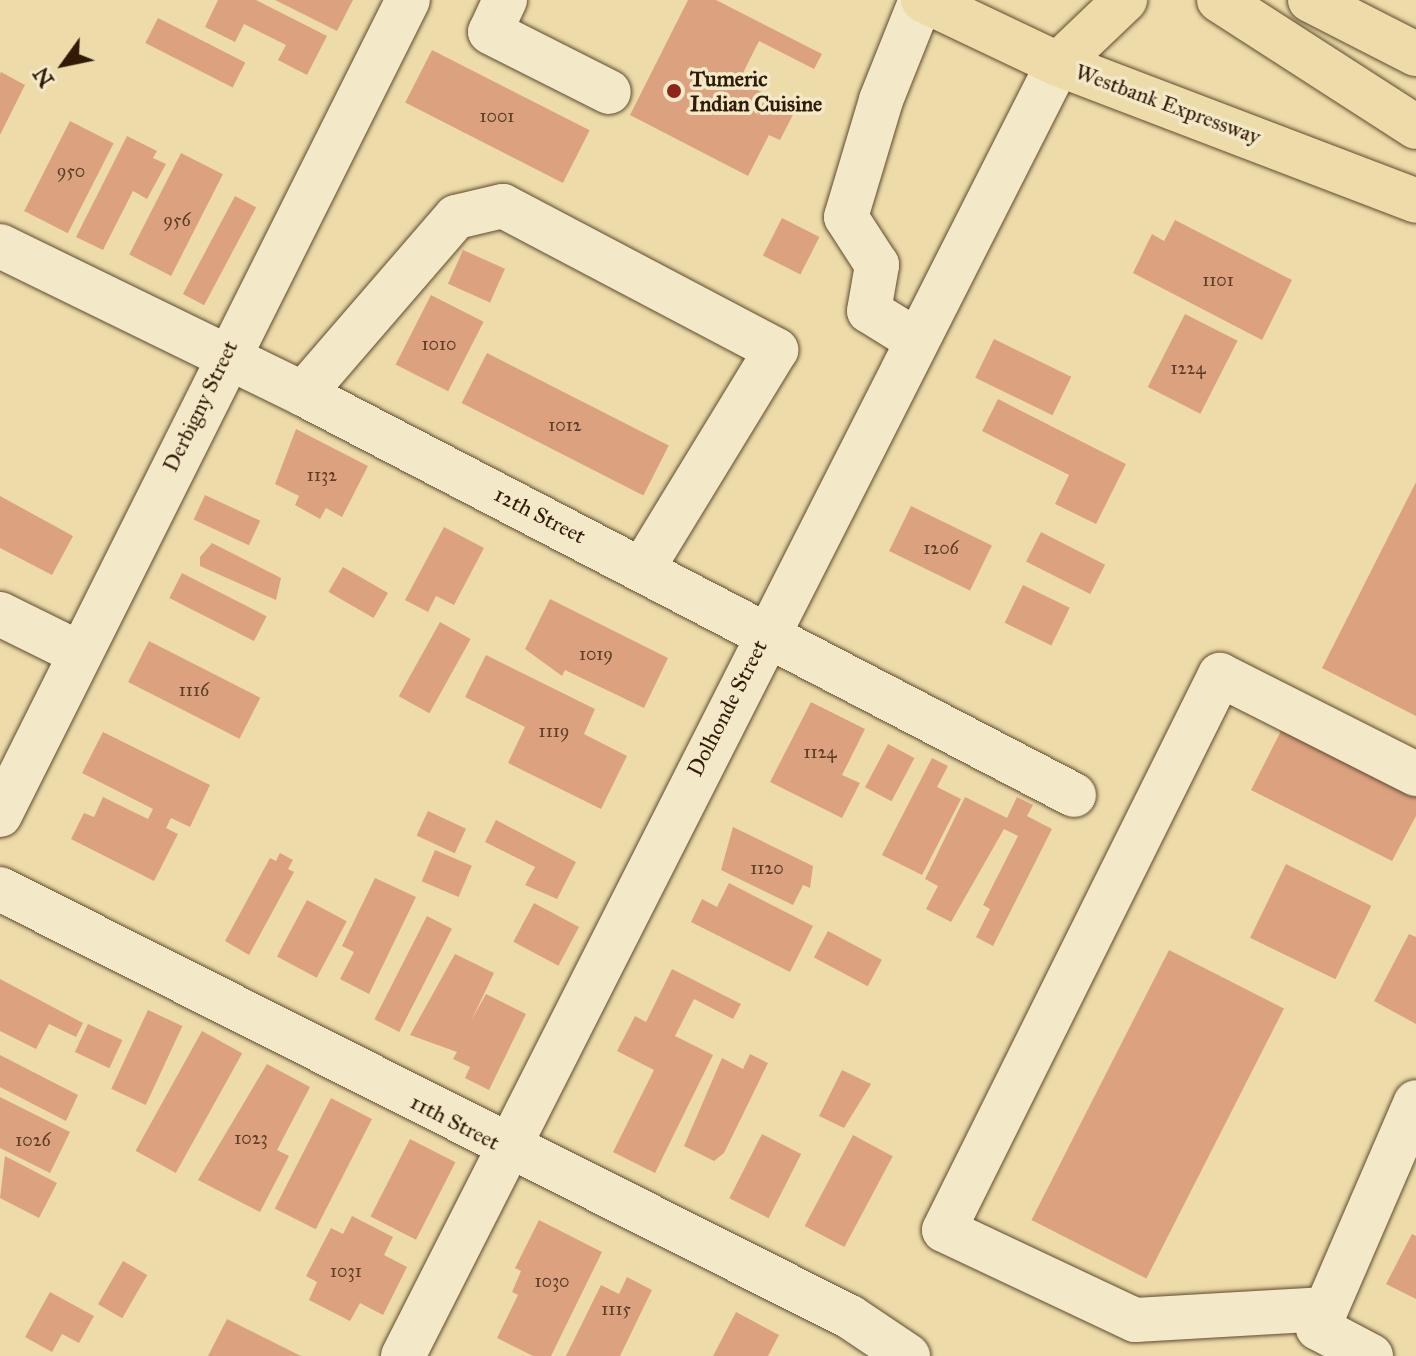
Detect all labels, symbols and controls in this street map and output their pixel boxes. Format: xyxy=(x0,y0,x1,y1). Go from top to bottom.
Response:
north arrow xyxy=(24,24,104,104)
street label: Westbank Expressway xyxy=(1072,58,1264,150)
text: N xyxy=(27,62,60,93)
place label: Tumeric Indian Cuisine xyxy=(690,65,822,116)
marker: Tumeric Indian Cuisine xyxy=(665,82,683,100)
house number: 1001 xyxy=(480,105,514,127)
house number: 950 xyxy=(57,160,85,182)
house number: 956 xyxy=(163,209,191,231)
house number: 1101 xyxy=(1202,269,1234,291)
house number: 1010 xyxy=(422,333,456,355)
street label: Derbigny Street xyxy=(157,336,243,476)
house number: 1224 xyxy=(1171,357,1205,379)
house number: 1012 xyxy=(548,414,582,436)
house number: 1132 xyxy=(307,464,337,486)
street label: 12th Street xyxy=(490,481,590,549)
house number: 1206 xyxy=(923,537,959,559)
street label: Dolhonde Street xyxy=(681,635,773,781)
house number: 1019 xyxy=(579,643,613,665)
house number: 1116 xyxy=(179,679,209,701)
house number: 1119 xyxy=(539,720,569,742)
house number: 1124 xyxy=(803,741,837,763)
house number: 1120 xyxy=(750,857,784,879)
street label: 11th Street xyxy=(406,1088,504,1156)
house number: 1023 xyxy=(234,1127,268,1149)
house number: 1026 xyxy=(15,1129,51,1151)
house number: 1031 xyxy=(330,1260,362,1282)
house number: 1030 xyxy=(534,1270,570,1292)
house number: 1115 xyxy=(601,1298,631,1320)

